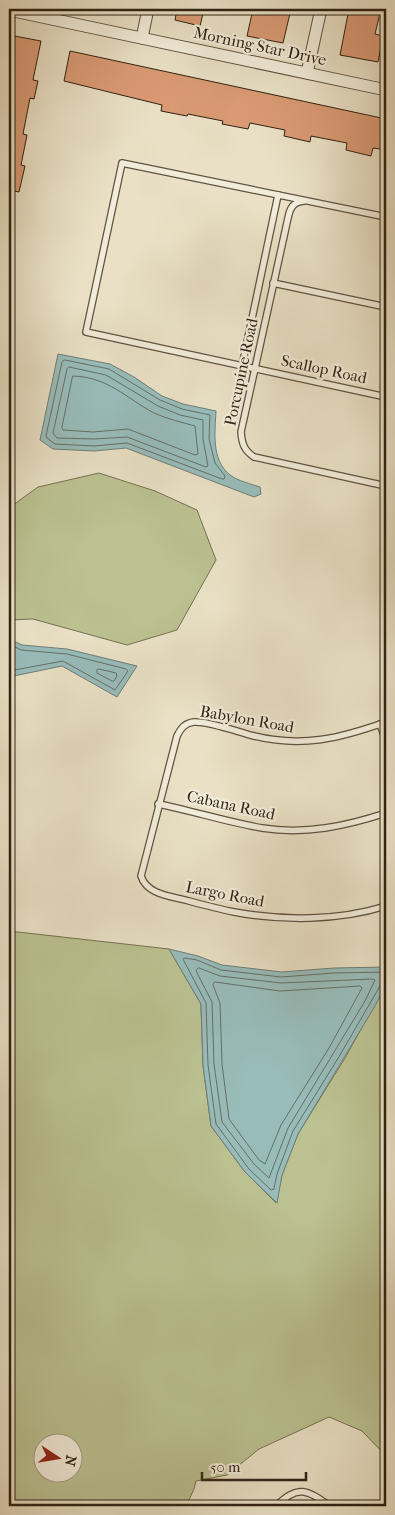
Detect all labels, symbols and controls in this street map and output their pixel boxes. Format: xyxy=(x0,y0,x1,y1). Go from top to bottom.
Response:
street label: Morning Star Drive xyxy=(192,23,328,69)
street label: Porcupine Road xyxy=(220,316,262,428)
street label: Scallop Road xyxy=(279,351,369,387)
street label: Babylon Road xyxy=(199,701,296,737)
street label: Cabana Road xyxy=(185,786,277,824)
street label: Largo Road xyxy=(184,877,266,911)
north arrow xyxy=(32,1432,82,1482)
scale bar xyxy=(202,1450,306,1482)
text: N xyxy=(61,1454,80,1468)
text: 50 m xyxy=(210,1458,241,1476)

